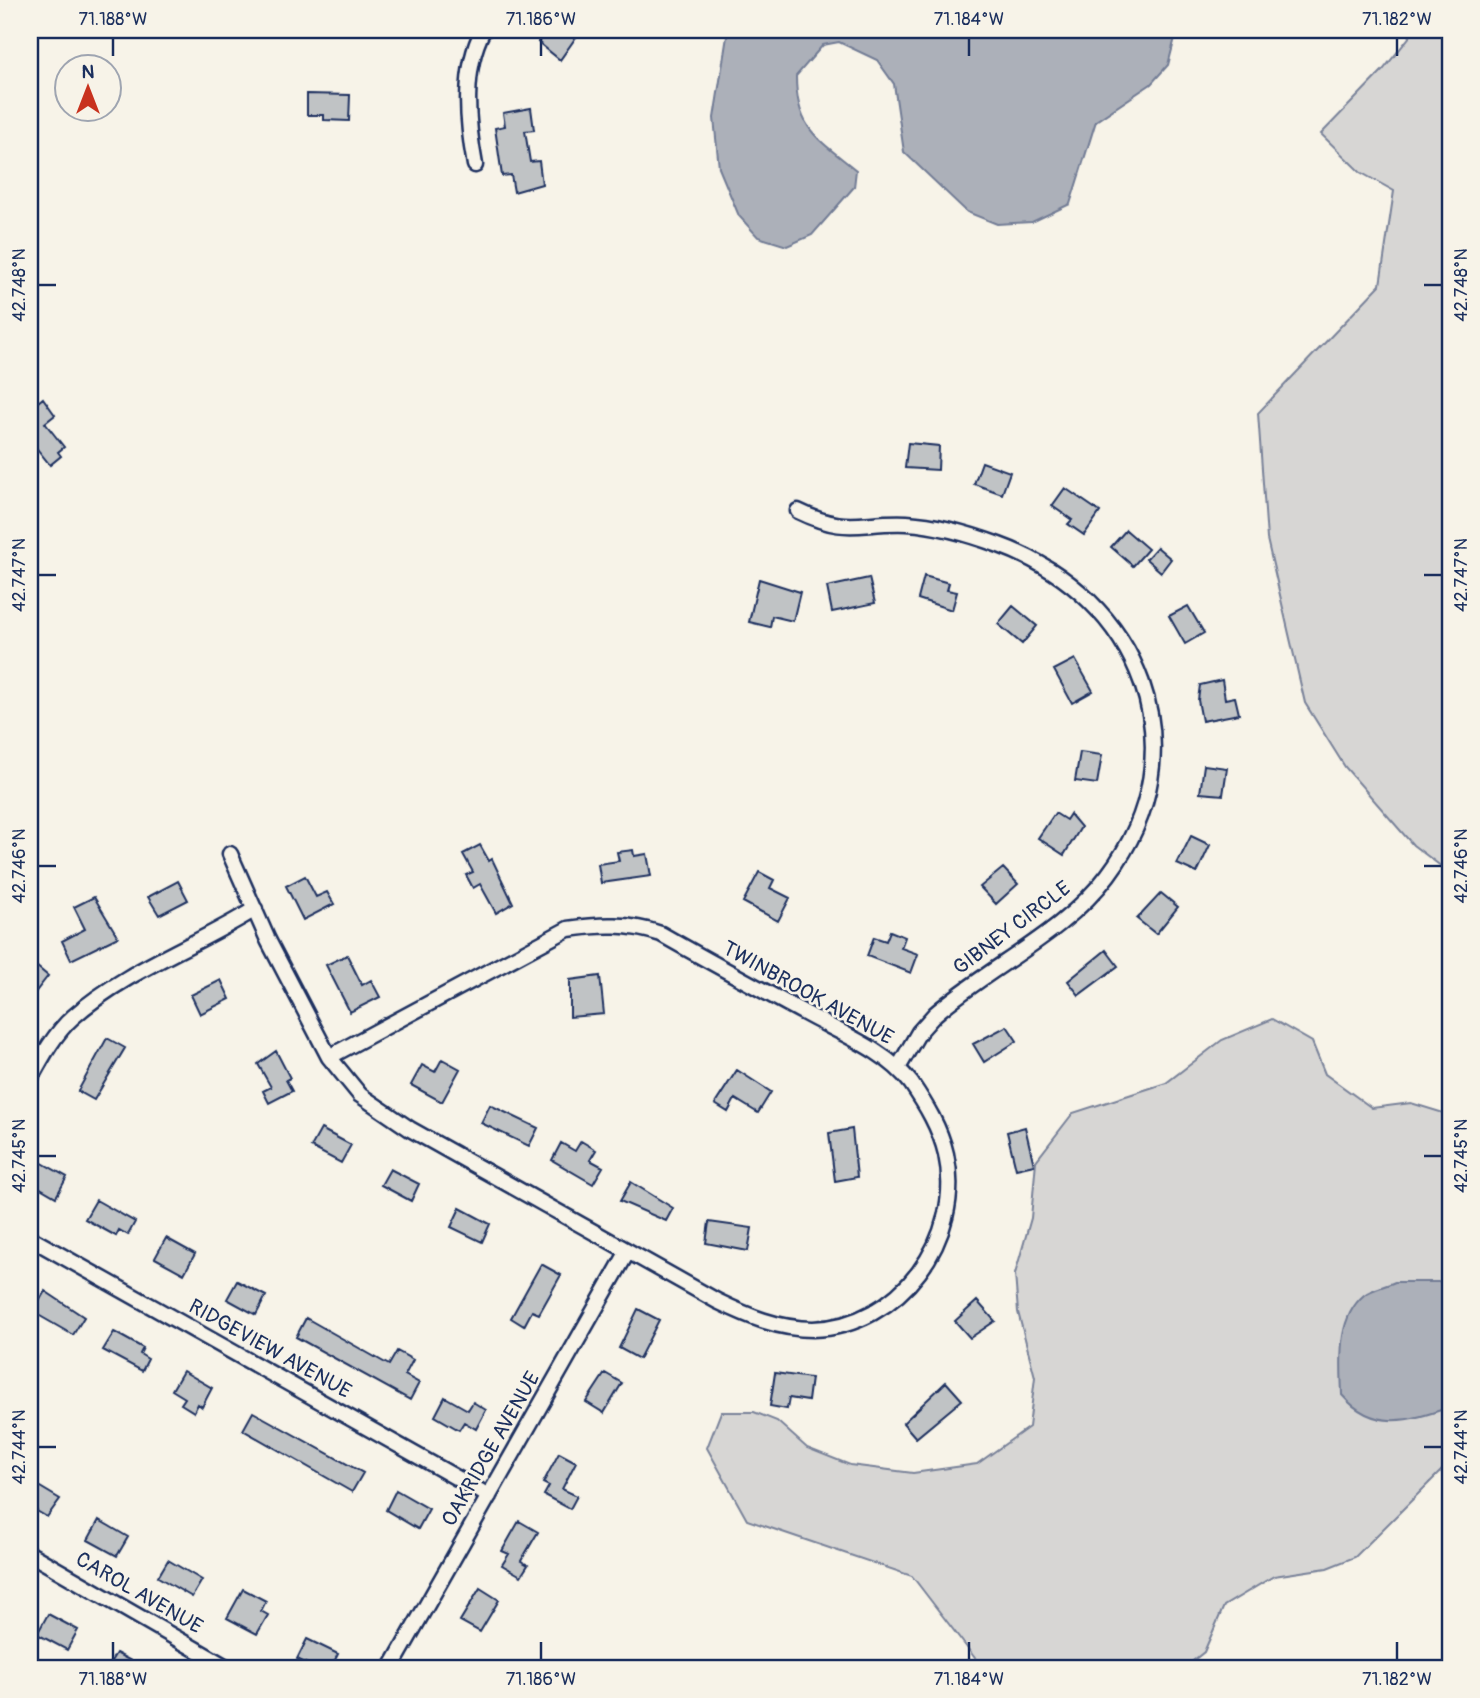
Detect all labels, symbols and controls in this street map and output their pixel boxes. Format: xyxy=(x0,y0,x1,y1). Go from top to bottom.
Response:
text: 71.188°W xyxy=(79,8,147,31)
text: 71.186°W xyxy=(506,8,576,31)
text: 71.184°W xyxy=(934,8,1004,31)
text: 71.182°W xyxy=(1362,8,1432,31)
north arrow xyxy=(52,52,122,122)
text: N xyxy=(82,60,95,84)
text: 42.748°N xyxy=(8,248,31,322)
text: 42.748°N xyxy=(1450,248,1473,322)
text: 42.747°N xyxy=(8,538,31,612)
text: 42.747°N xyxy=(1450,538,1473,612)
text: 42.746°N xyxy=(8,829,31,903)
text: 42.746°N xyxy=(1450,829,1473,903)
street label: GIBNEY CIRCLE xyxy=(948,875,1076,981)
street label: TWINBROOK AVENUE xyxy=(718,935,898,1051)
text: 42.745°N xyxy=(8,1119,31,1193)
text: 42.745°N xyxy=(1450,1119,1473,1193)
street label: RIDGEVIEW AVENUE xyxy=(184,1293,356,1405)
street label: OAKRIDGE AVENUE xyxy=(436,1367,546,1531)
text: 42.744°N xyxy=(8,1410,31,1484)
text: 42.744°N xyxy=(1450,1410,1473,1484)
street label: CAROL AVENUE xyxy=(71,1546,207,1640)
text: 71.188°W xyxy=(79,1668,147,1691)
text: 71.186°W xyxy=(506,1668,576,1691)
text: 71.184°W xyxy=(934,1668,1004,1691)
text: 71.182°W xyxy=(1362,1668,1432,1691)

